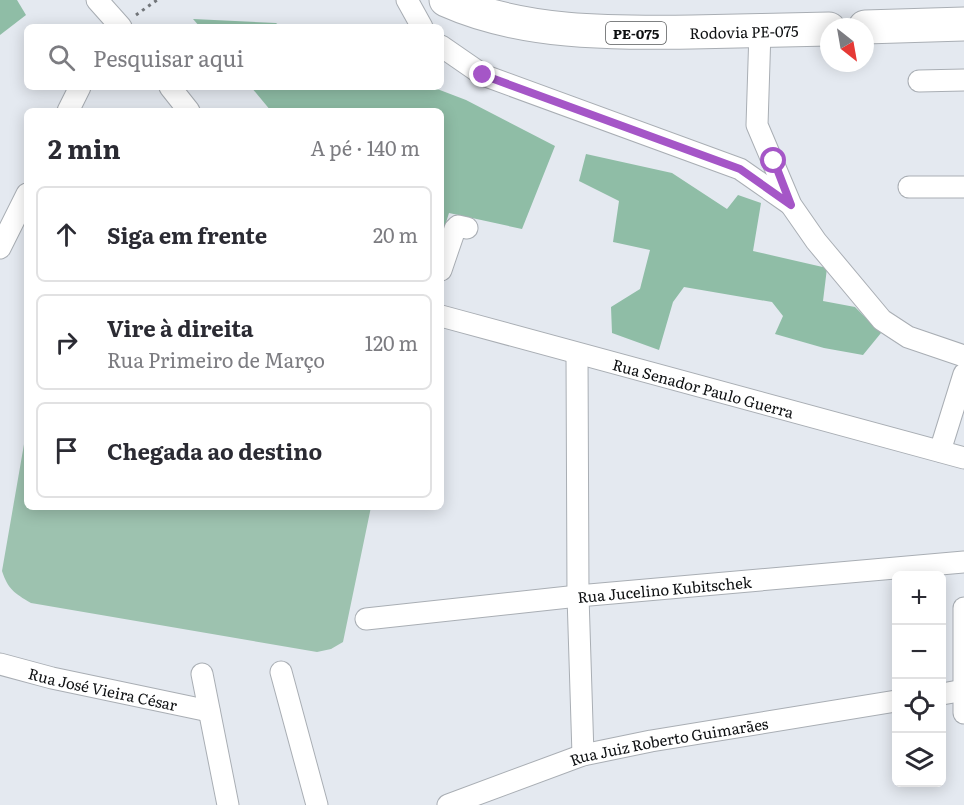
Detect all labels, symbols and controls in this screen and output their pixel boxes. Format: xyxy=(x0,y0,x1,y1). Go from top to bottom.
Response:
street label: Rodovia PE-075 xyxy=(689,18,799,44)
north arrow xyxy=(820,18,874,72)
road number: PE-075 xyxy=(606,22,666,44)
search box xyxy=(24,24,444,90)
icon: search xyxy=(45,41,78,74)
text: Pesquisar aqui xyxy=(93,41,244,74)
route end xyxy=(469,61,495,87)
text: 2 min xyxy=(48,128,121,167)
text: A pé · 140 m xyxy=(311,132,420,162)
route start xyxy=(760,147,786,173)
icon: ahead xyxy=(50,218,83,251)
text: Siga em frente xyxy=(107,218,267,251)
text: 20 m xyxy=(373,219,418,249)
text: Vire à direita xyxy=(107,311,254,344)
icon: right xyxy=(50,326,83,359)
text: 120 m xyxy=(365,327,418,357)
text: Rua Primeiro de Março xyxy=(107,344,325,374)
street label: Rua Senador Paulo Guerra xyxy=(610,352,798,423)
icon: arrive xyxy=(50,434,83,467)
text: Chegada ao destino xyxy=(107,434,322,467)
street label: Rua Jucelino Kubitschek xyxy=(576,569,753,608)
map controls xyxy=(892,571,946,787)
button: + xyxy=(892,571,946,625)
button: − xyxy=(892,625,946,679)
street label: Rua José Vieira César xyxy=(26,661,180,716)
button: locate xyxy=(892,679,946,733)
street label: Rua Juiz Roberto Guimarães xyxy=(566,711,770,771)
button: layers xyxy=(892,733,946,787)

